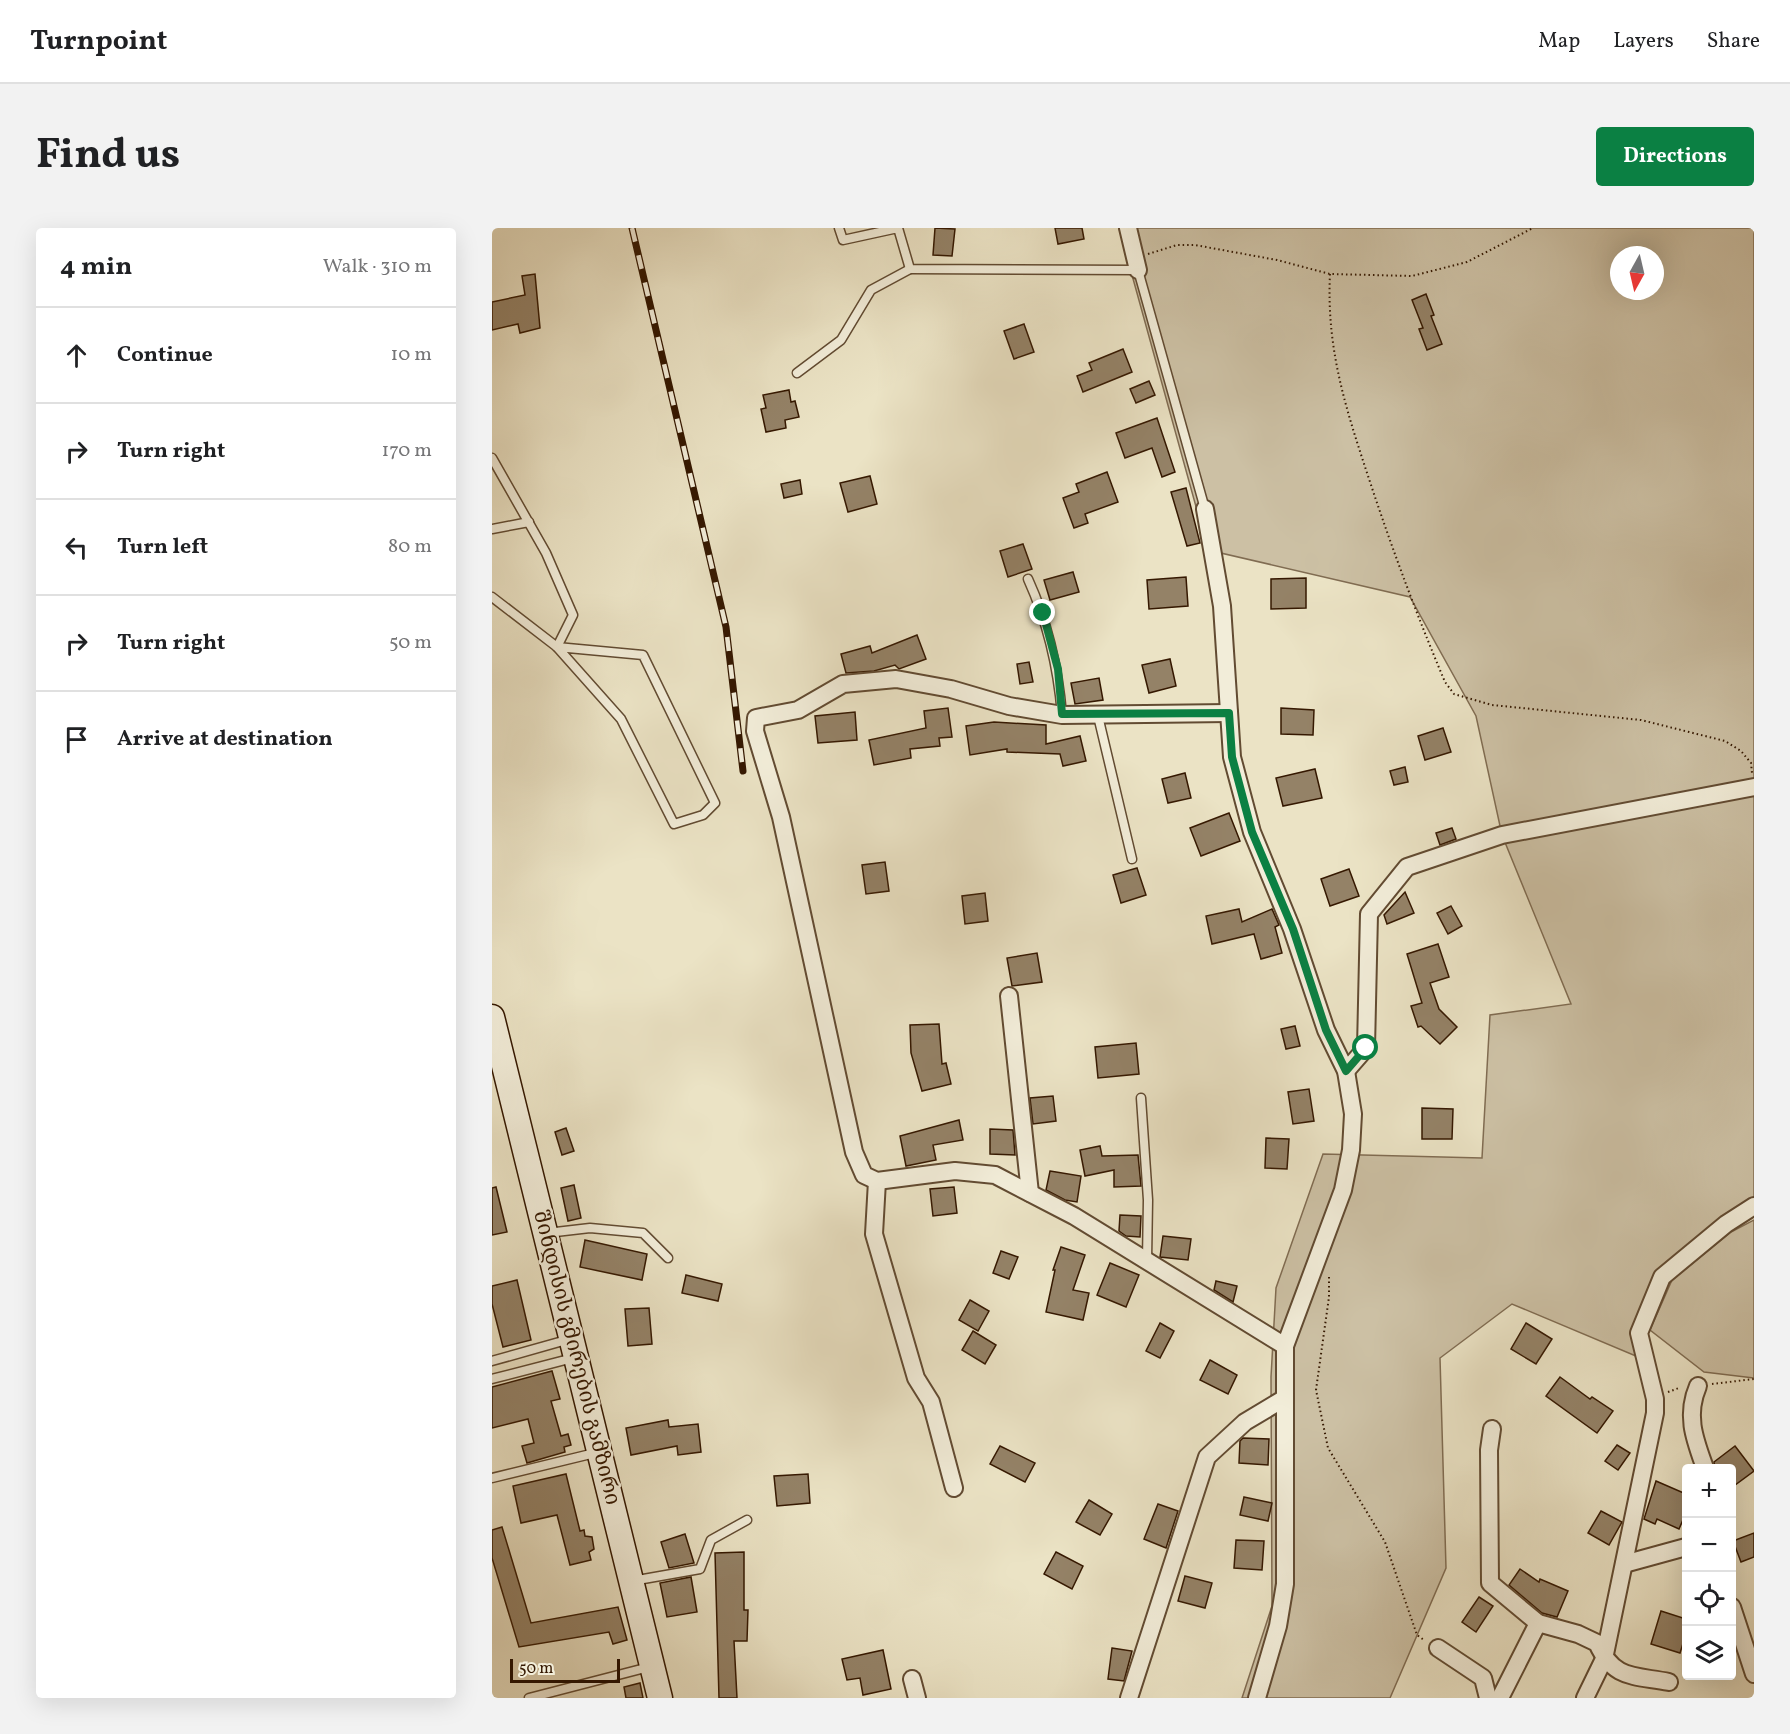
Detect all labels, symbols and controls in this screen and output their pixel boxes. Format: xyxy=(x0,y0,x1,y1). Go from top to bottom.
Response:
text: Turnpoint xyxy=(30,22,167,61)
text: Map xyxy=(1538,27,1580,56)
text: Layers xyxy=(1613,27,1674,56)
text: Share xyxy=(1707,27,1760,56)
text: Find us xyxy=(36,127,180,186)
button: Directions xyxy=(1596,127,1754,186)
north arrow xyxy=(1610,246,1664,300)
text: 4 min xyxy=(60,249,132,285)
text: Walk · 310 m xyxy=(323,253,432,281)
icon: ahead xyxy=(60,339,93,372)
text: Continue xyxy=(117,340,213,371)
text: 10 m xyxy=(391,341,432,369)
icon: right xyxy=(60,435,93,468)
text: Turn right xyxy=(117,436,225,467)
text: 170 m xyxy=(382,437,432,465)
icon: left xyxy=(60,531,93,564)
text: Turn left xyxy=(117,532,208,563)
text: 80 m xyxy=(388,533,432,561)
route end xyxy=(1029,599,1055,625)
icon: right xyxy=(60,627,93,660)
text: Turn right xyxy=(117,628,225,659)
text: 50 m xyxy=(389,629,432,657)
icon: arrive xyxy=(60,723,93,756)
text: Arrive at destination xyxy=(117,724,333,755)
route start xyxy=(1352,1034,1378,1060)
street label: შინდისის გმირების გამზირი xyxy=(525,1208,627,1508)
map controls xyxy=(1682,1464,1736,1680)
button: + xyxy=(1682,1464,1736,1518)
button: − xyxy=(1682,1518,1736,1572)
button: locate xyxy=(1682,1572,1736,1626)
button: layers xyxy=(1682,1626,1736,1680)
scale bar xyxy=(510,1656,620,1684)
text: 50 m xyxy=(519,1658,553,1680)

